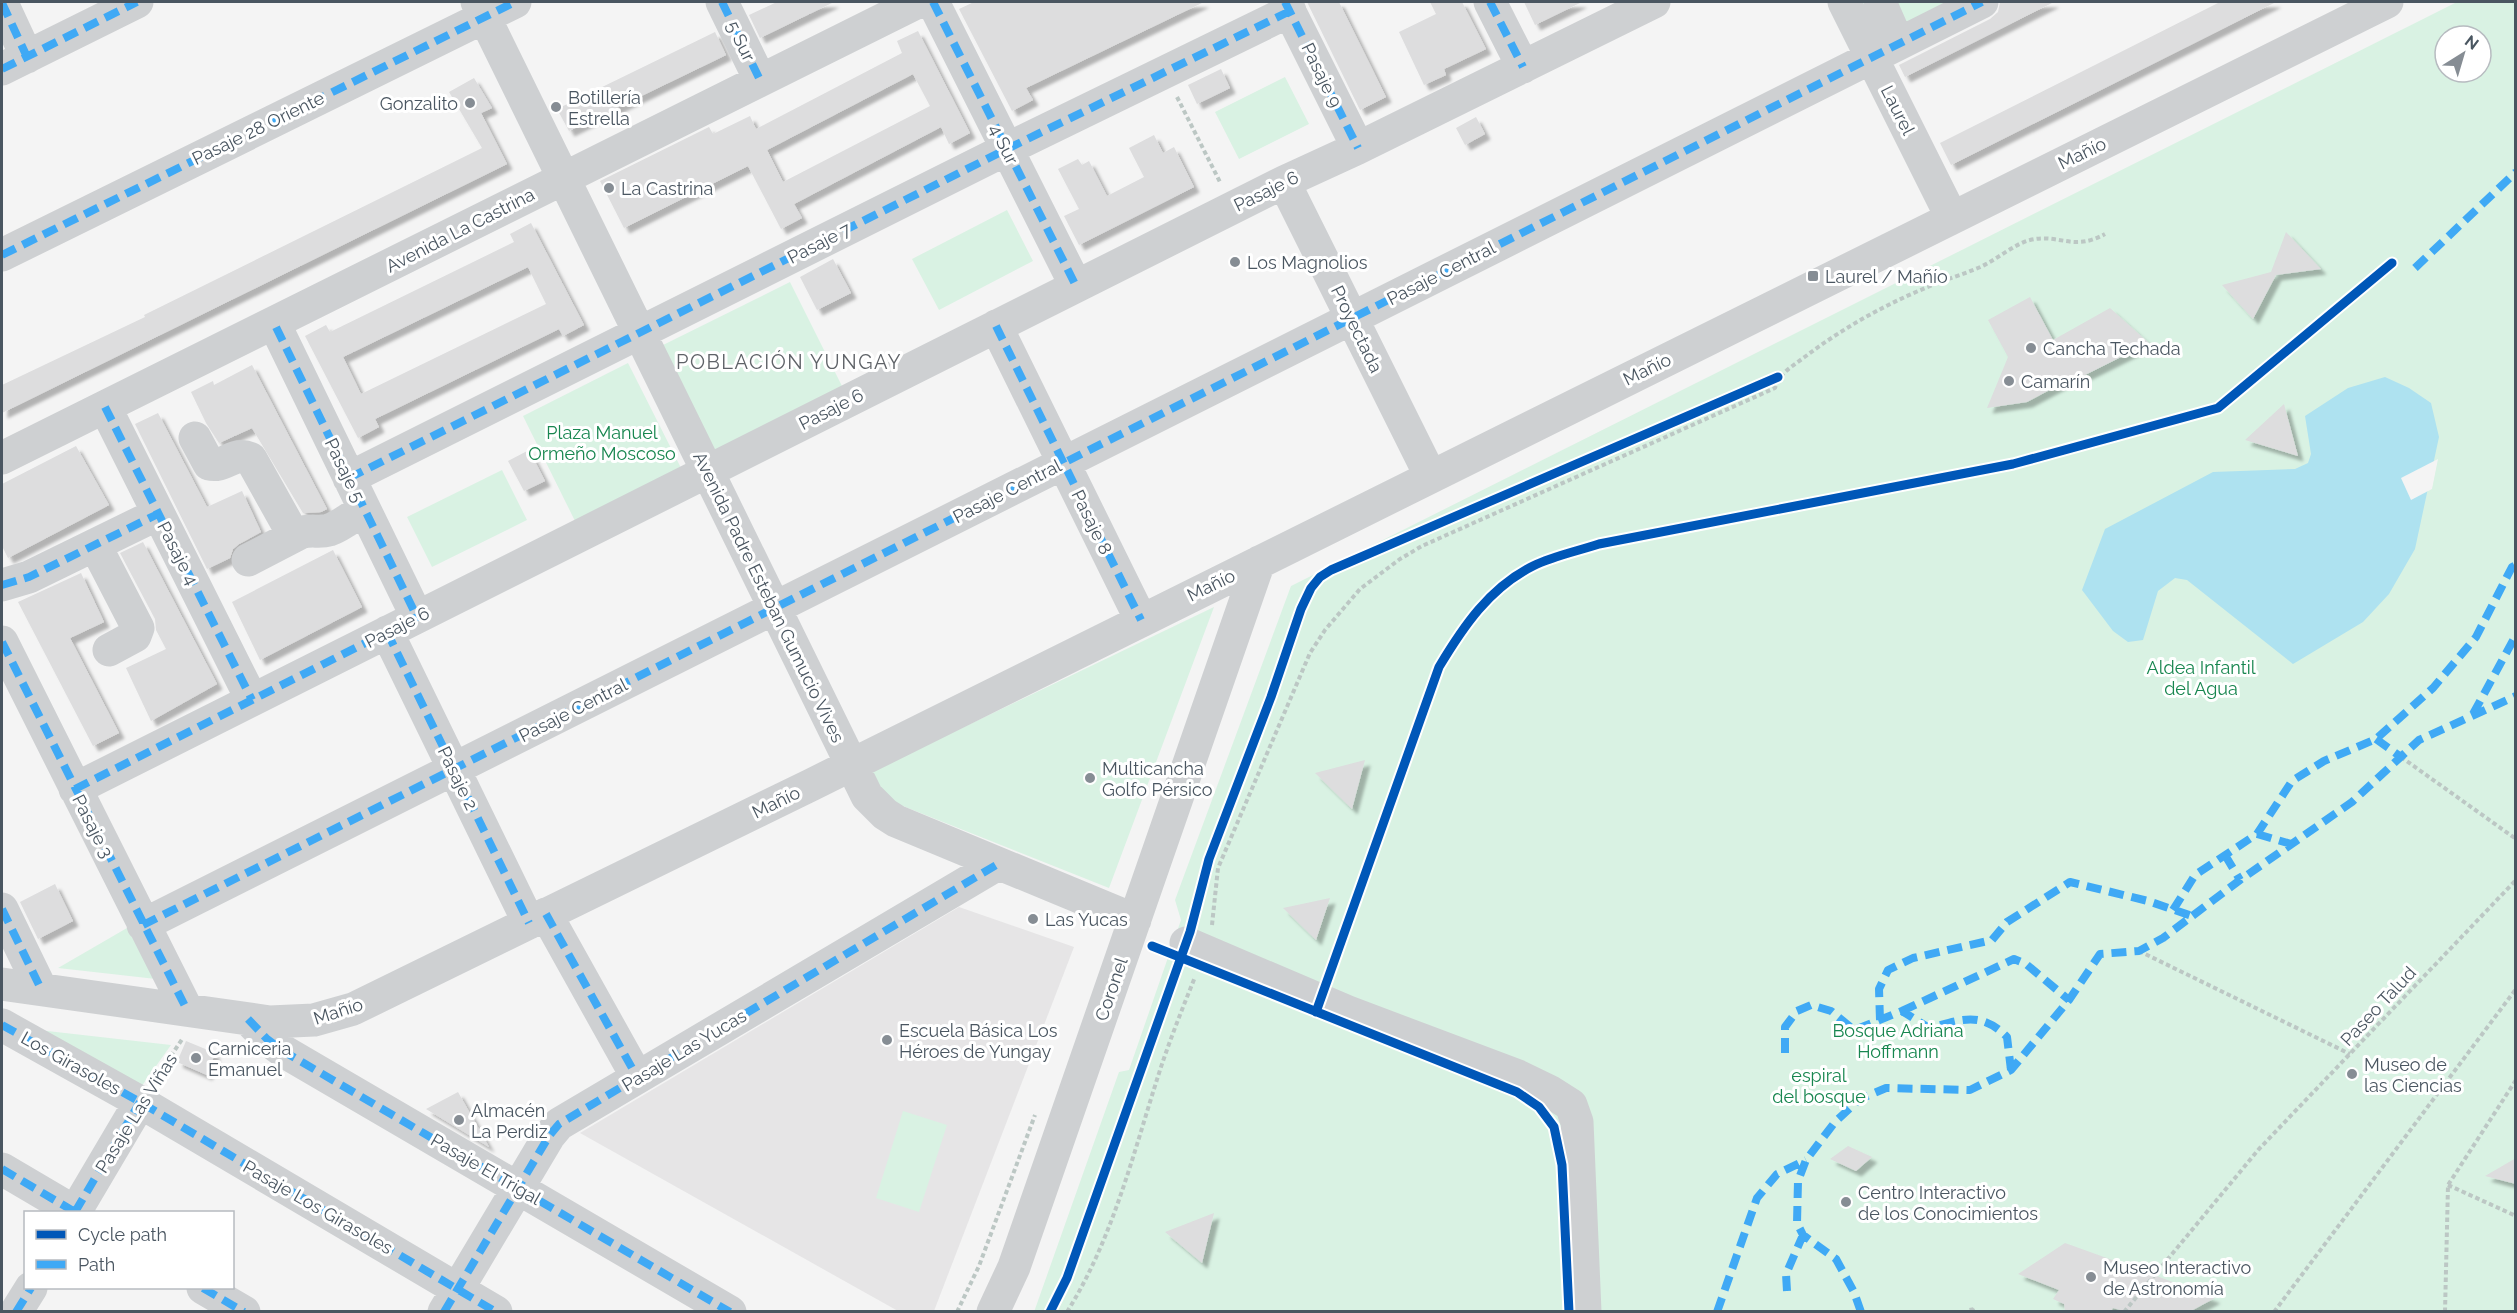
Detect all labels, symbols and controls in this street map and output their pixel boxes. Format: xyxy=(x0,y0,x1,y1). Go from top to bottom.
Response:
street label: 5 Sur xyxy=(722,17,760,65)
north arrow xyxy=(2433,24,2493,84)
text: N xyxy=(2461,31,2482,54)
street label: Pasaje 9 xyxy=(1297,39,1347,111)
street label: Laurel xyxy=(1877,82,1919,138)
street label: Pasaje 28 Oriente xyxy=(189,87,328,169)
place label: Botillería Estrella xyxy=(568,87,641,129)
place label: Gonzalito xyxy=(380,93,458,114)
marker: Gonzalito xyxy=(463,96,477,110)
marker: Botillería Estrella xyxy=(549,100,563,114)
street label: 4 Sur xyxy=(985,120,1023,168)
street label: Mañío xyxy=(2055,132,2110,174)
street label: Pasaje 6 xyxy=(1230,166,1302,216)
place label: La Castrina xyxy=(621,178,713,199)
marker: La Castrina xyxy=(602,181,616,195)
street label: Avenida La Castrina xyxy=(382,183,538,277)
street label: Pasaje 7 xyxy=(784,218,854,268)
street label: Pasaje Central xyxy=(1383,237,1499,309)
place label: Los Magnolios xyxy=(1247,252,1368,273)
marker: Los Magnolios xyxy=(1228,255,1242,269)
place label: Laurel / Mañío xyxy=(1825,266,1948,287)
marker: Laurel / Mañío xyxy=(1806,269,1820,283)
street label: Proyectada xyxy=(1327,282,1387,376)
place label: Cancha Techada xyxy=(2043,338,2181,359)
marker: Cancha Techada xyxy=(2024,341,2038,355)
street label: Mañío xyxy=(1620,348,1675,390)
district label: POBLACIÓN YUNGAY xyxy=(676,350,902,374)
place label: Camarín xyxy=(2021,371,2090,392)
marker: Camarín xyxy=(2002,374,2016,388)
street label: Pasaje 6 xyxy=(795,384,867,434)
park label: Plaza Manuel Ormeño Moscoso xyxy=(528,422,676,464)
street label: Pasaje 5 xyxy=(321,435,370,506)
street label: Avenida Padre Esteban Gumucio Vives xyxy=(689,448,849,746)
street label: Pasaje Central xyxy=(949,455,1065,527)
street label: Pasaje 8 xyxy=(1067,486,1117,558)
street label: Pasaje 4 xyxy=(153,518,203,588)
street label: Mañío xyxy=(1184,564,1239,606)
street label: Pasaje 6 xyxy=(361,602,433,652)
park label: Aldea Infantil del Agua xyxy=(2146,657,2256,699)
street label: Pasaje Central xyxy=(515,674,631,746)
street label: Pasaje 2 xyxy=(434,743,482,813)
place label: Multicancha Golfo Pérsico xyxy=(1102,758,1213,800)
marker: Multicancha Golfo Pérsico xyxy=(1083,771,1097,785)
street label: Mañío xyxy=(749,781,804,823)
street label: Pasaje 3 xyxy=(68,791,118,861)
place label: Las Yucas xyxy=(1045,909,1128,930)
marker: Las Yucas xyxy=(1026,912,1040,926)
street label: Coronel xyxy=(1090,954,1132,1024)
street label: Paseo Talud xyxy=(2336,962,2420,1050)
street label: Mañío xyxy=(311,993,366,1029)
street label: Pasaje Las Yucas xyxy=(618,1004,750,1095)
place label: Escuela Básica Los Héroes de Yungay xyxy=(899,1020,1058,1062)
park label: Bosque Adriana Hoffmann xyxy=(1832,1020,1964,1062)
street label: Los Girasoles xyxy=(17,1027,125,1099)
marker: Escuela Básica Los Héroes de Yungay xyxy=(880,1033,894,1047)
place label: Carniceria Emanuel xyxy=(208,1038,291,1080)
street label: Pasaje Las Viñas xyxy=(91,1049,181,1177)
marker: Carniceria Emanuel xyxy=(189,1051,203,1065)
place label: Museo de las Ciencias xyxy=(2364,1054,2462,1096)
park label: espiral del bosque xyxy=(1772,1065,1866,1107)
marker: Museo de las Ciencias xyxy=(2345,1067,2359,1081)
place label: Almacén La Perdiz xyxy=(471,1100,548,1142)
marker: Almacén La Perdiz xyxy=(452,1113,466,1127)
street label: Pasaje El Trigal xyxy=(427,1129,545,1209)
street label: Pasaje Los Girasoles xyxy=(239,1156,397,1259)
place label: Centro Interactivo de los Conocimientos xyxy=(1858,1182,2038,1224)
marker: Centro Interactivo de los Conocimientos xyxy=(1839,1195,1853,1209)
legend xyxy=(24,1211,234,1289)
text: Cycle path xyxy=(78,1224,167,1245)
text: Path xyxy=(78,1254,115,1275)
place label: Museo Interactivo de Astronomía xyxy=(2103,1257,2252,1299)
marker: Museo Interactivo de Astronomía xyxy=(2084,1270,2098,1284)

